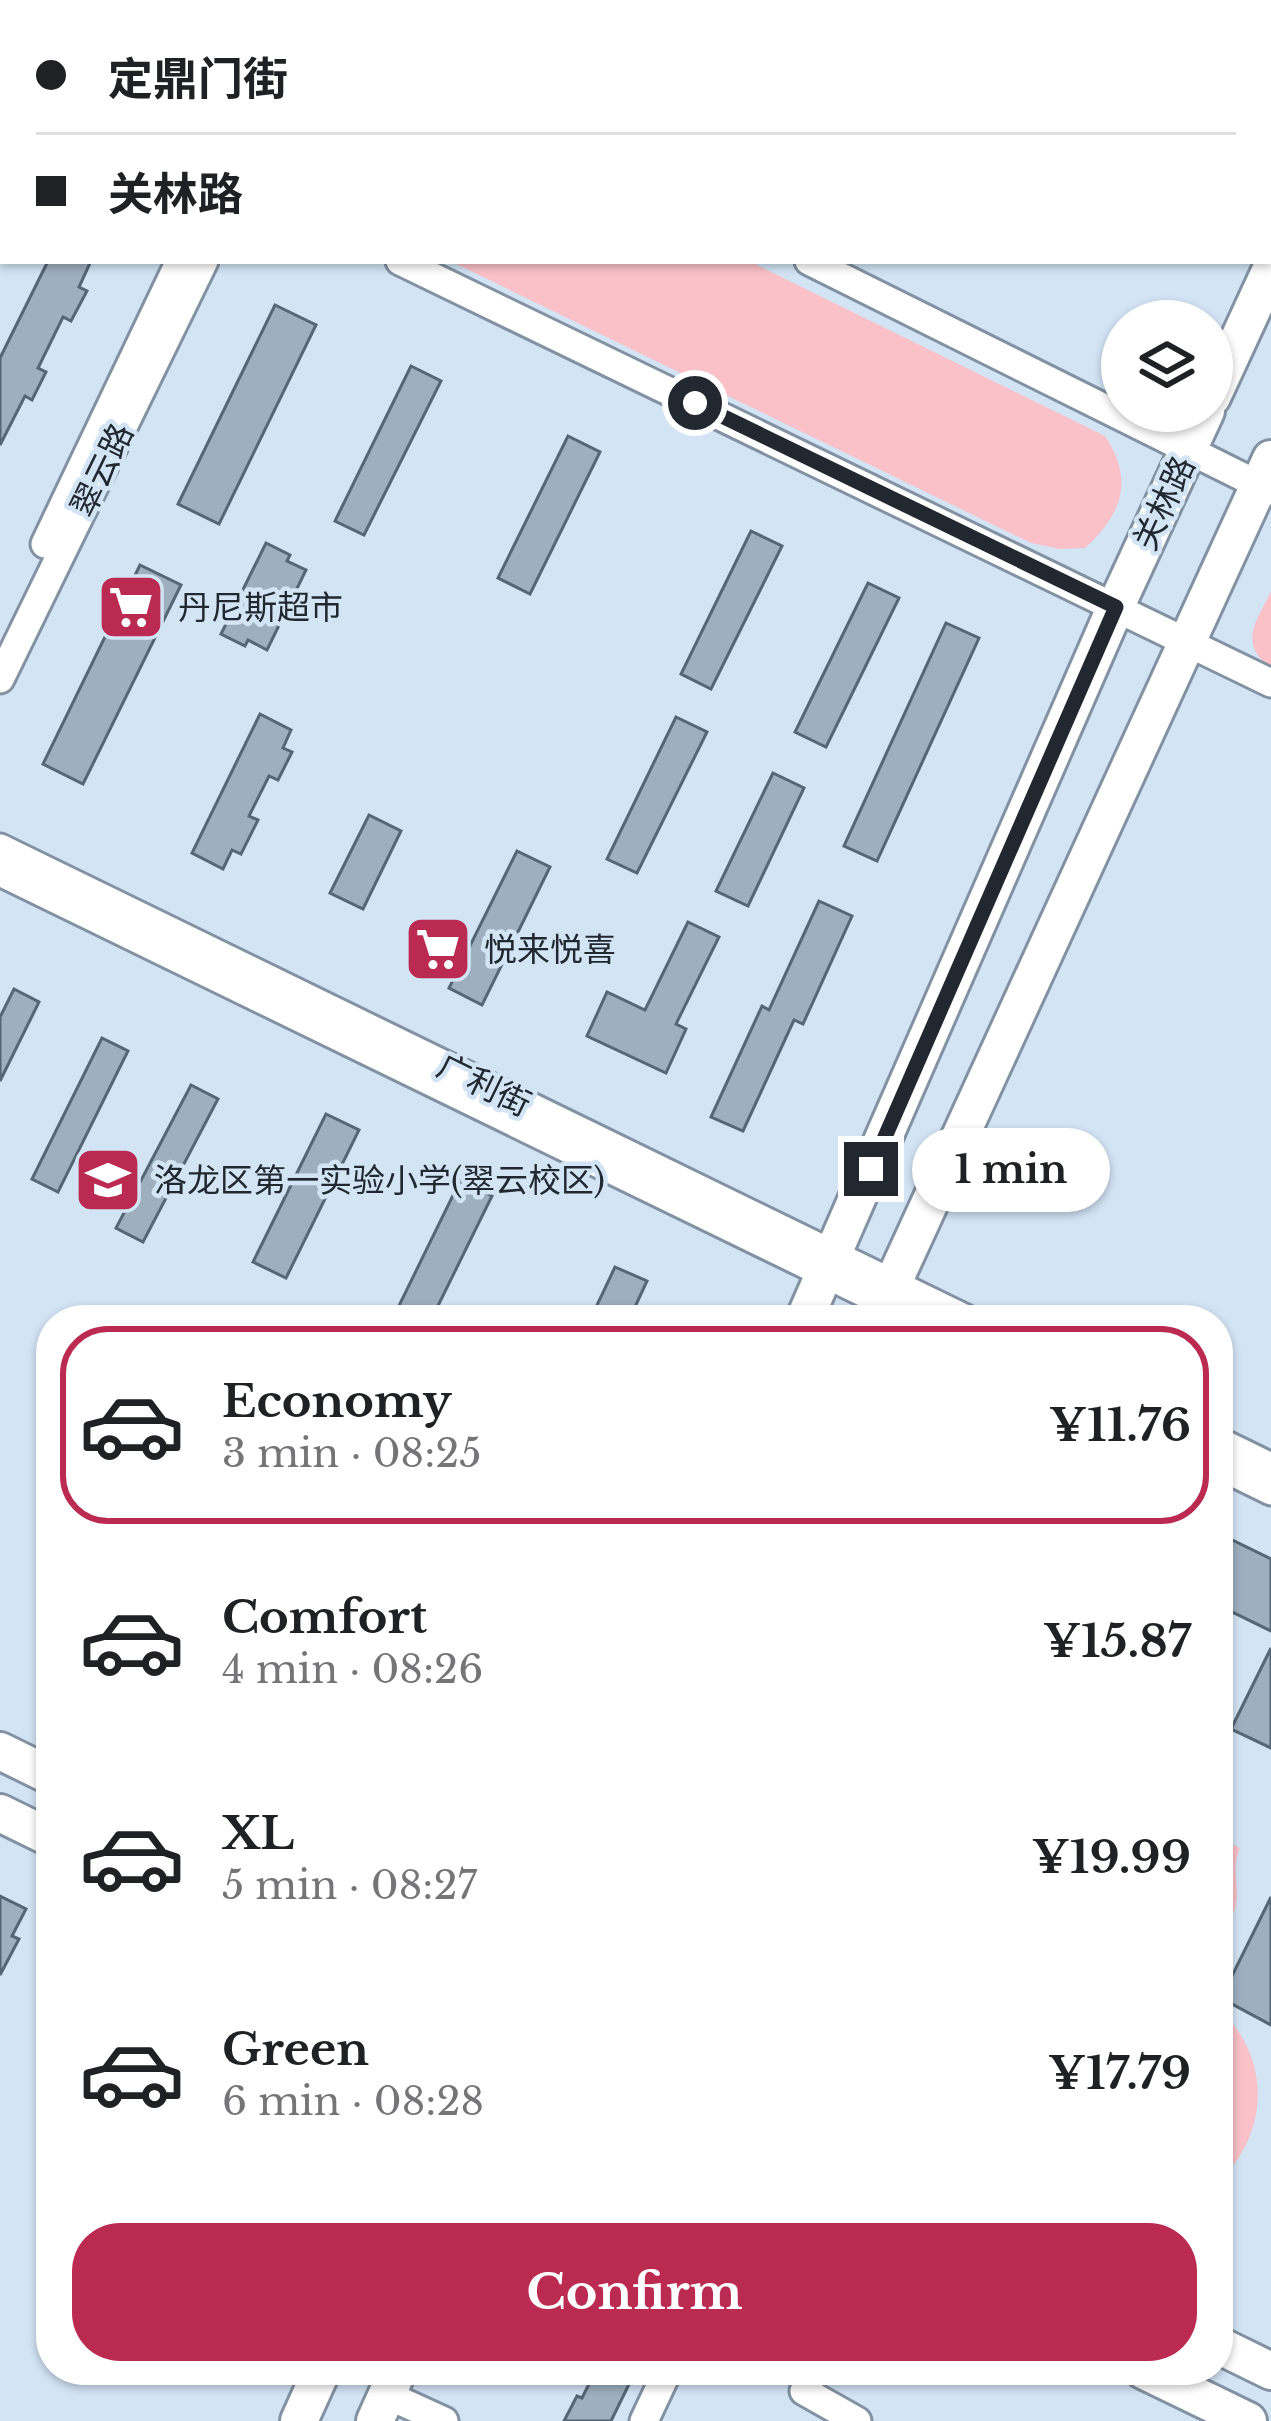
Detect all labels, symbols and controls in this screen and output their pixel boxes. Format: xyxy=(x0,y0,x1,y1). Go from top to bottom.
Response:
text: 定鼎门街 xyxy=(108,51,288,107)
text: 关林路 xyxy=(108,166,243,222)
map controls xyxy=(1101,300,1233,432)
button: layers xyxy=(1101,300,1233,432)
route start xyxy=(668,376,722,430)
street label: 翠云路 xyxy=(62,417,142,523)
street label: 关林路 xyxy=(1125,449,1203,557)
supermarket icon: 丹尼斯超市 xyxy=(96,572,166,642)
place label: 丹尼斯超市 xyxy=(178,587,343,628)
supermarket icon: 悦来悦喜 xyxy=(403,914,473,984)
place label: 悦来悦喜 xyxy=(484,929,616,970)
street label: 广利街 xyxy=(431,1045,537,1125)
callout: 1 min xyxy=(913,1127,1111,1211)
route end xyxy=(844,1142,898,1196)
school or university icon: 洛龙区第一实验小学(翠云校区) xyxy=(73,1145,143,1215)
text: 1 min xyxy=(955,1145,1067,1194)
place label: 洛龙区第一实验小学(翠云校区) xyxy=(154,1160,605,1201)
icon: car xyxy=(78,1371,186,1479)
text: Economy xyxy=(222,1373,452,1429)
text: ¥11.76 xyxy=(1049,1397,1191,1453)
text: 3 min · 08:25 xyxy=(222,1429,482,1478)
icon: car xyxy=(78,1587,186,1695)
text: Comfort xyxy=(222,1589,427,1645)
text: ¥15.87 xyxy=(1043,1613,1191,1669)
text: 4 min · 08:26 xyxy=(222,1645,483,1694)
icon: car xyxy=(78,1803,186,1911)
text: XL xyxy=(222,1805,294,1861)
text: ¥19.99 xyxy=(1032,1829,1191,1885)
text: 5 min · 08:27 xyxy=(222,1861,477,1910)
icon: car xyxy=(78,2019,186,2127)
text: Green xyxy=(222,2021,369,2077)
text: ¥17.79 xyxy=(1048,2045,1191,2101)
text: 6 min · 08:28 xyxy=(222,2077,484,2126)
button: Confirm xyxy=(72,2223,1197,2361)

